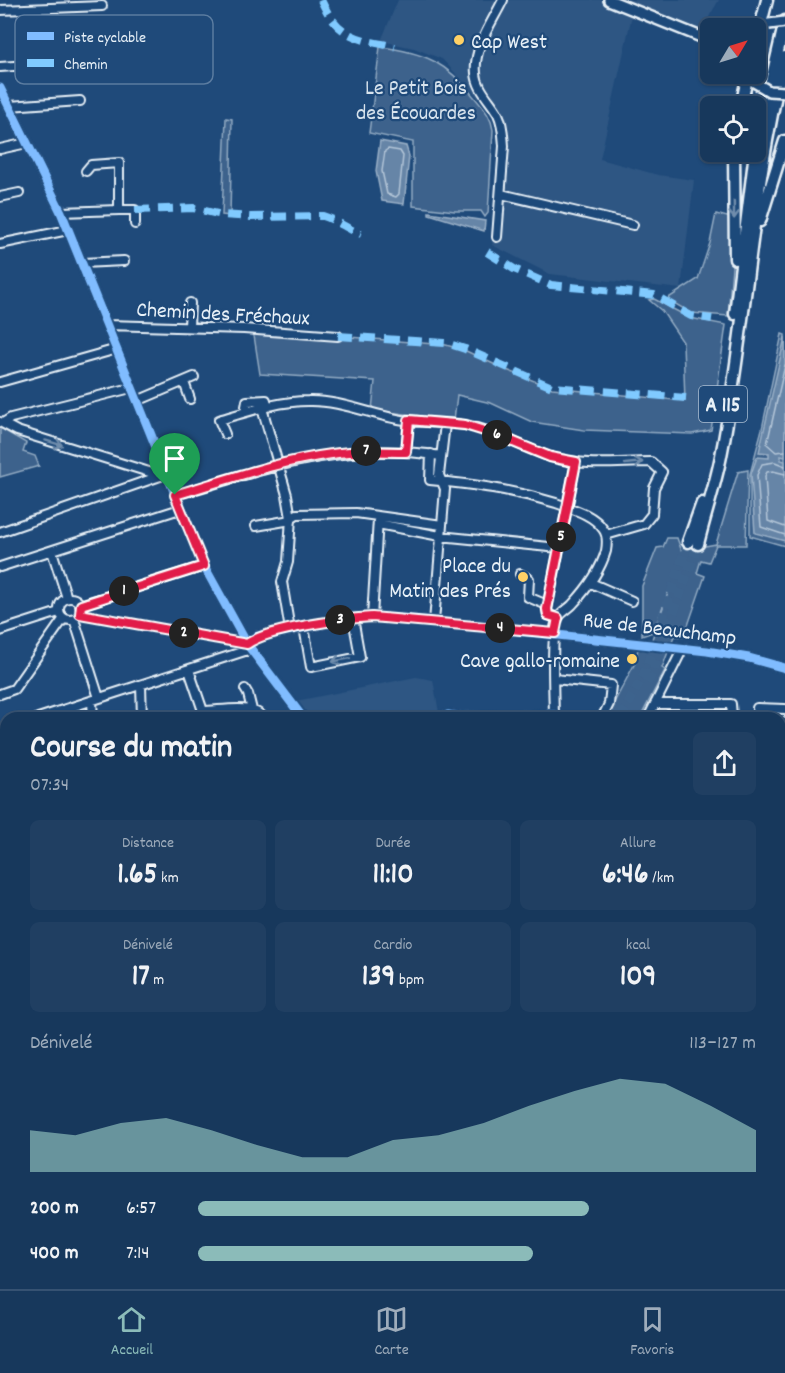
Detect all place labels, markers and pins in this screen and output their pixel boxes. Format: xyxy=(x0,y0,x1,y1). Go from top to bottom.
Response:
place label: Cap West xyxy=(471,28,547,59)
marker: Cap West xyxy=(452,33,466,47)
pin: 6 xyxy=(482,420,512,450)
pin xyxy=(149,433,200,495)
pin: 7 xyxy=(351,436,381,466)
pin: 5 xyxy=(546,522,576,552)
place label: Place du Matin des Prés xyxy=(389,552,511,608)
marker: Place du Matin des Prés xyxy=(516,570,530,584)
pin: 1 xyxy=(109,576,139,606)
pin: 3 xyxy=(325,605,355,635)
pin: 4 xyxy=(485,613,515,643)
pin: 2 xyxy=(169,618,199,648)
place label: Cave gallo-romaine xyxy=(460,647,620,678)
marker: Cave gallo-romaine xyxy=(625,652,639,666)

